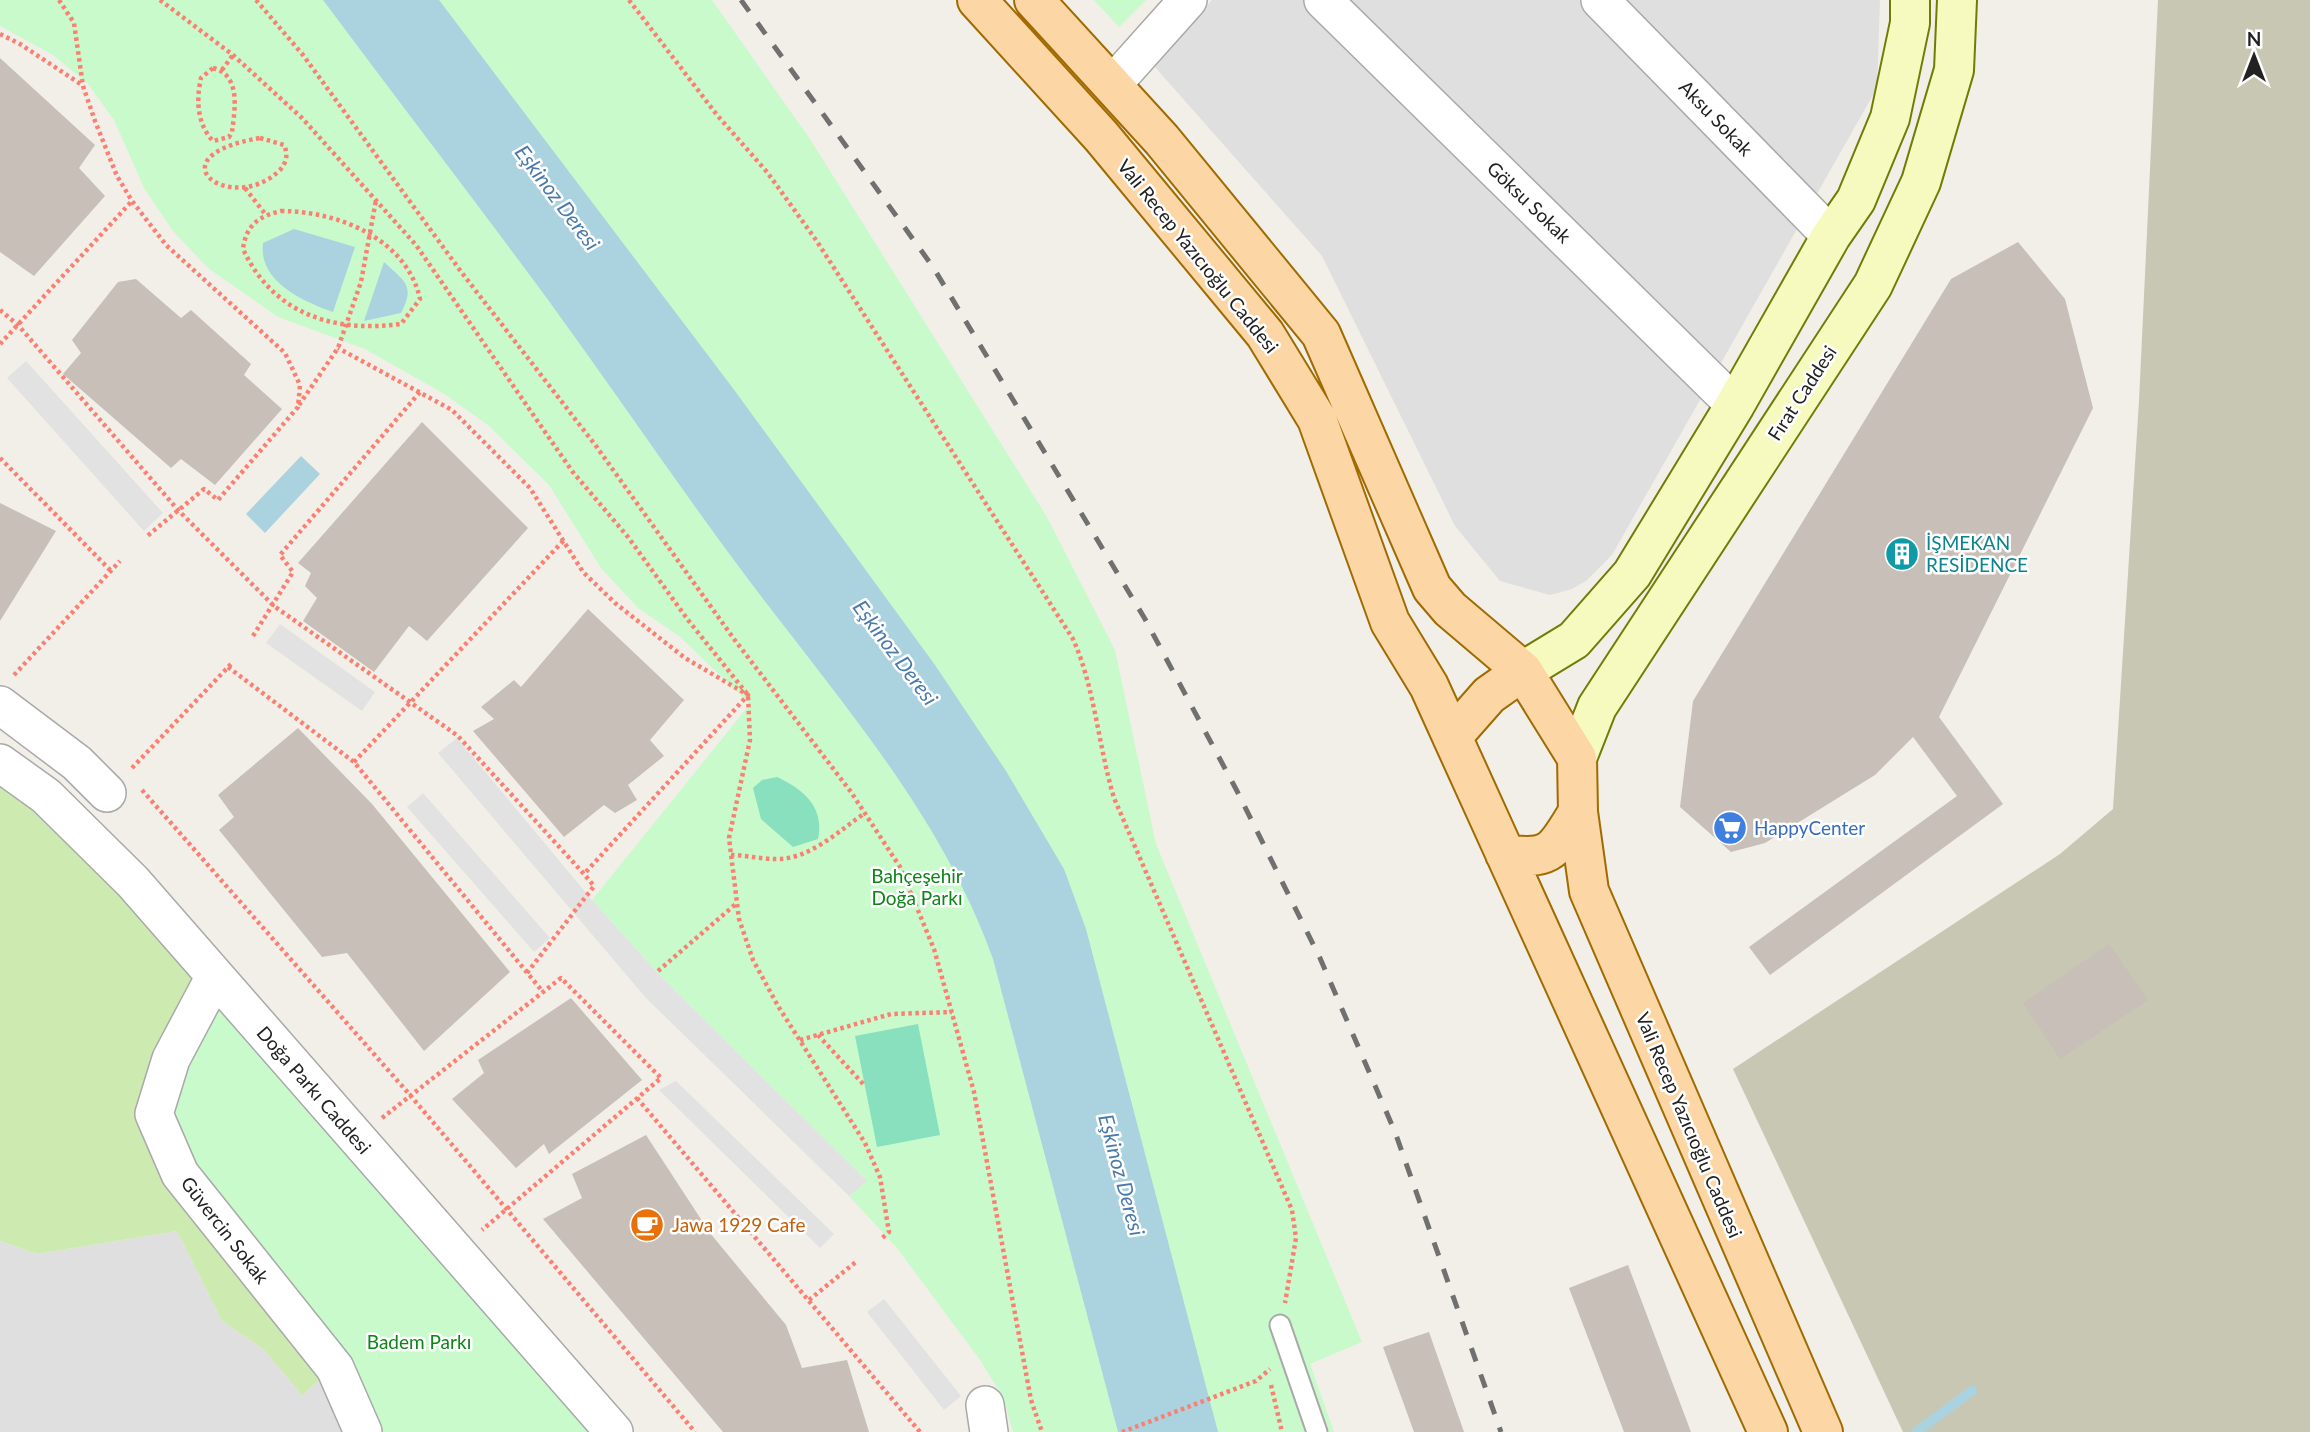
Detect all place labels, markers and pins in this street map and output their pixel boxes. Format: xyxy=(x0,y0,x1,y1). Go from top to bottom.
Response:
place label: İŞMEKAN RESİDENCE xyxy=(1926,531,2028,576)
building icon: İŞMEKAN RESİDENCE xyxy=(1883,535,1921,573)
supermarket icon: HappyCenter xyxy=(1711,809,1749,847)
place label: HappyCenter xyxy=(1754,816,1865,839)
cafe icon: Jawa 1929 Cafe xyxy=(628,1206,666,1244)
place label: Jawa 1929 Cafe xyxy=(672,1213,805,1236)

